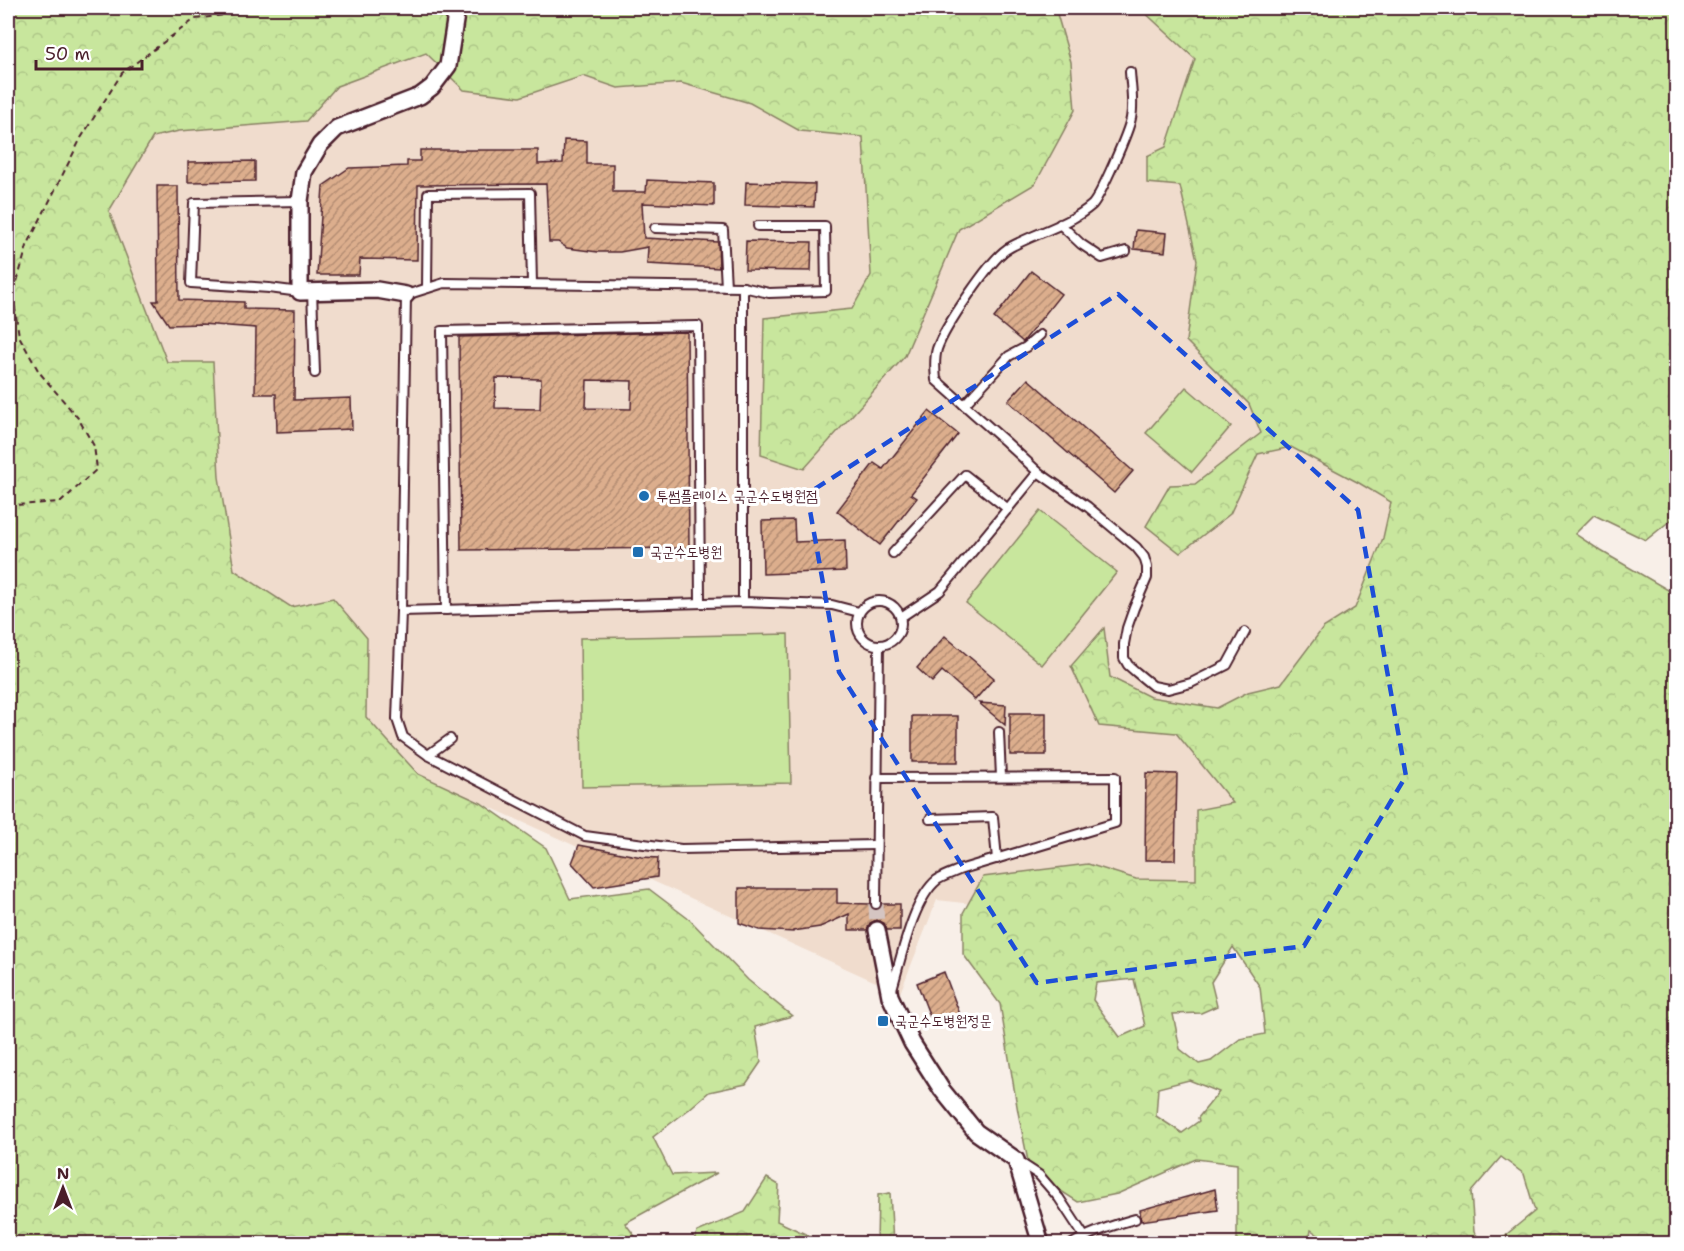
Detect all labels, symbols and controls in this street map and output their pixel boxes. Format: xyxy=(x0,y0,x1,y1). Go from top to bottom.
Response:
scale bar xyxy=(36,33,142,71)
text: 50 m xyxy=(45,42,90,66)
place label: 투썸플레이스 국군수도병원점 xyxy=(656,486,818,506)
marker: 투썸플레이스 국군수도병원점 xyxy=(637,489,651,503)
place label: 국군수도병원 xyxy=(650,542,722,562)
marker: 국군수도병원 xyxy=(631,545,645,559)
place label: 국군수도병원정문 xyxy=(895,1011,992,1031)
marker: 국군수도병원정문 xyxy=(876,1014,890,1028)
north arrow xyxy=(33,1158,93,1218)
text: N xyxy=(57,1163,69,1184)

